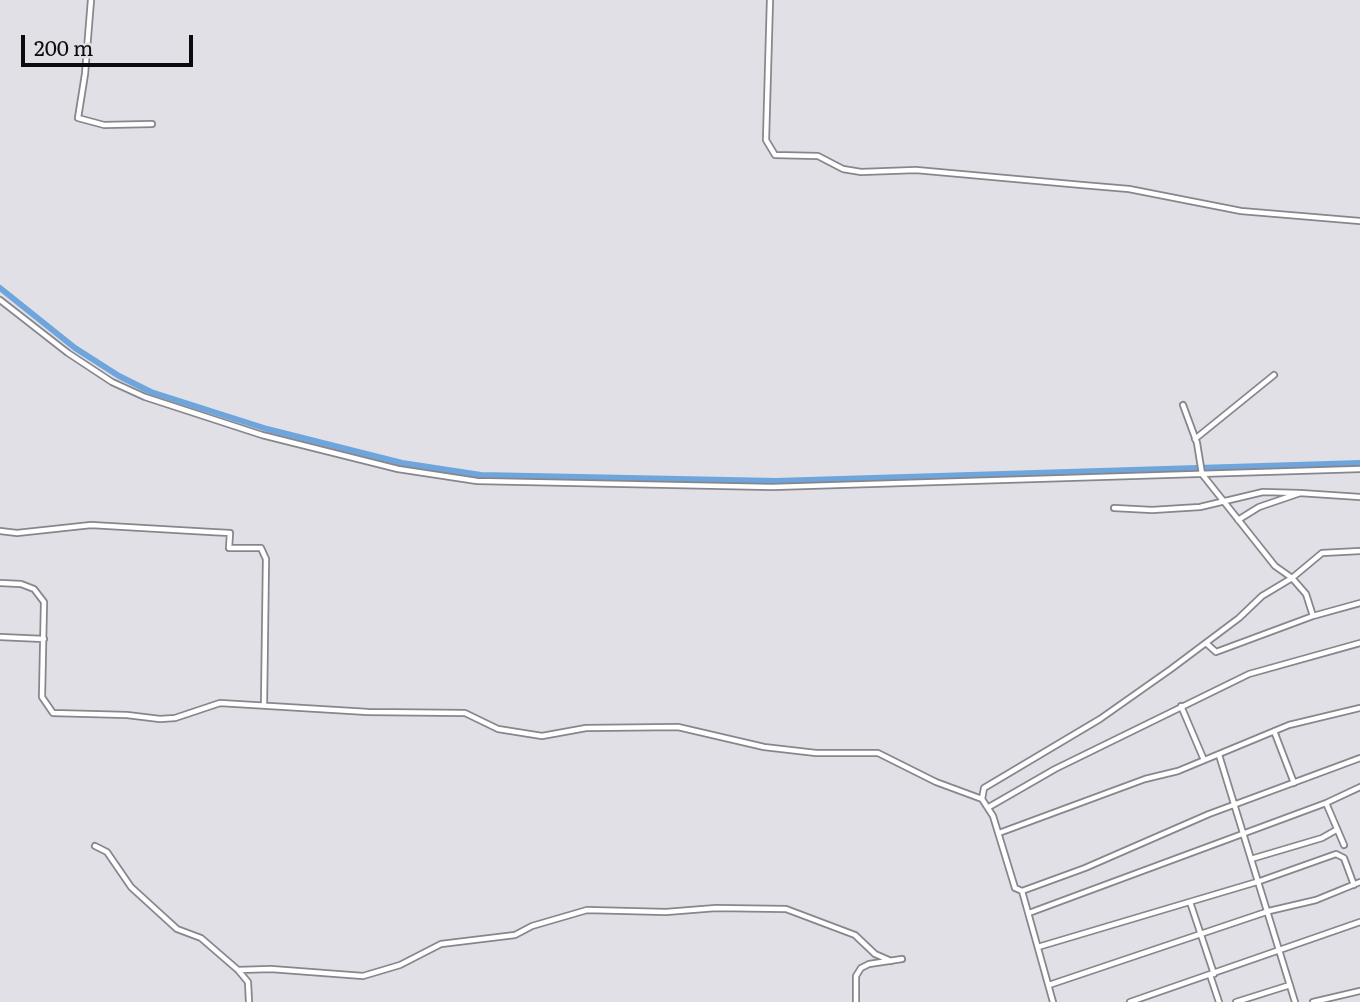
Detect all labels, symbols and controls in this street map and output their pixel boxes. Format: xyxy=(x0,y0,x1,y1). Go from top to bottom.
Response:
scale bar xyxy=(24,21,196,65)
text: 200 m xyxy=(34,31,94,62)

